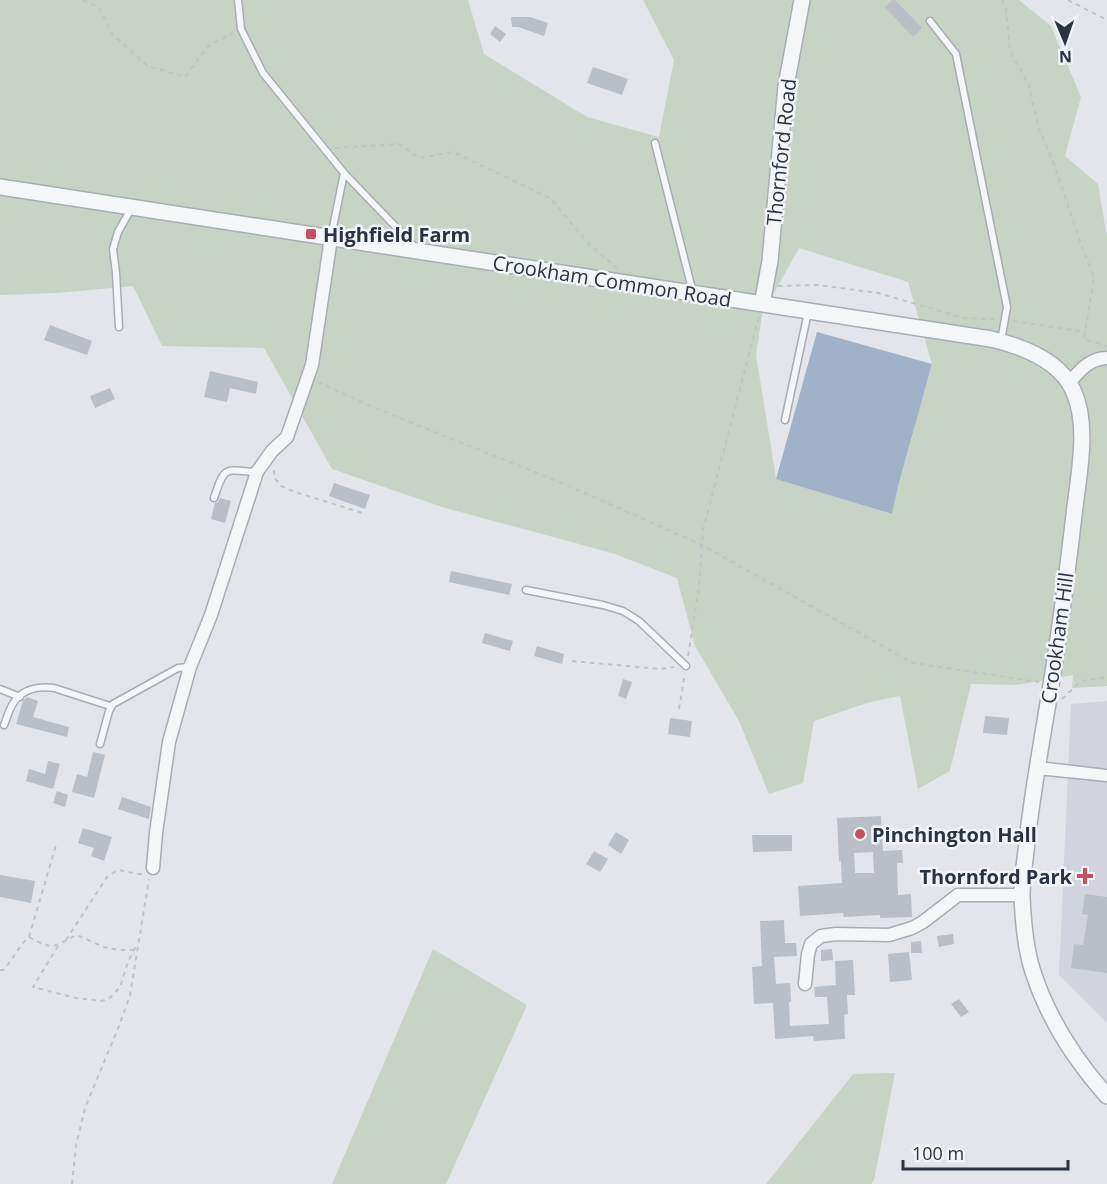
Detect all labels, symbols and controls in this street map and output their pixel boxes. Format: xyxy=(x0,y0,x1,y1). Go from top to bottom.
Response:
north arrow xyxy=(1035,12,1095,72)
text: N xyxy=(1059,46,1072,68)
street label: Thornford Road xyxy=(760,77,802,227)
place label: Highfield Farm xyxy=(323,221,470,248)
marker: Highfield Farm xyxy=(304,227,318,241)
street label: Crookham Common Road xyxy=(491,249,733,313)
street label: Crookham Hill xyxy=(1034,571,1080,705)
place label: Pinchington Hall xyxy=(872,821,1037,848)
marker: Pinchington Hall xyxy=(853,827,867,841)
place label: Thornford Park xyxy=(919,863,1073,890)
marker: Thornford Park xyxy=(1076,867,1094,885)
scale bar xyxy=(903,1133,1068,1171)
text: 100 m xyxy=(912,1141,964,1165)

